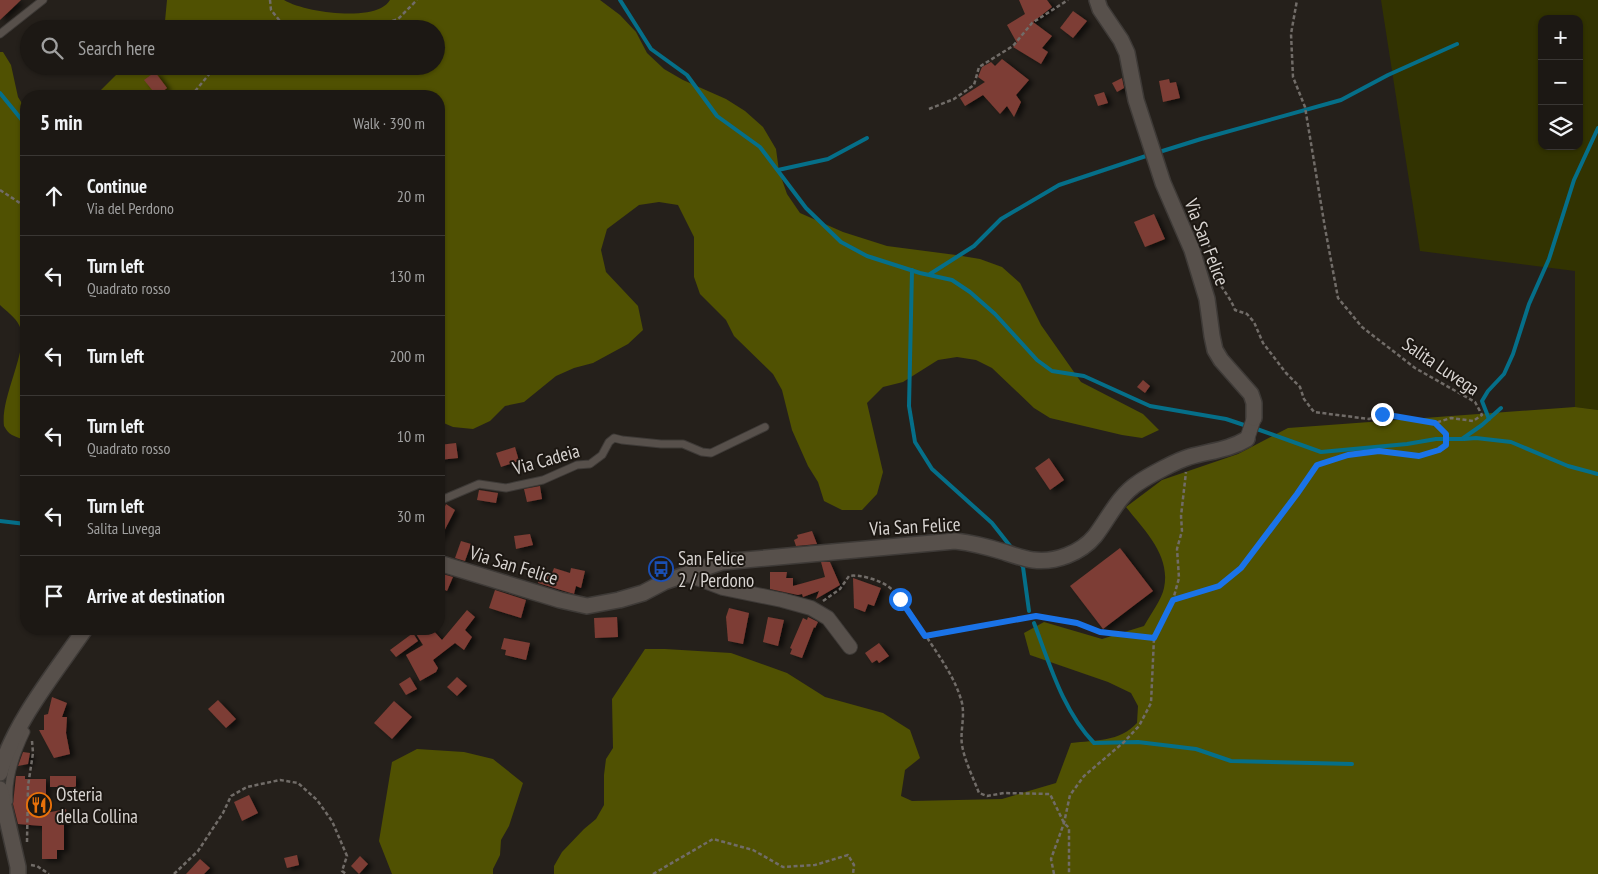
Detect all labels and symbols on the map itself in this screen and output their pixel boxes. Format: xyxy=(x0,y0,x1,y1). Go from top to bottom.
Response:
street label: Via San Felice xyxy=(1179,194,1235,289)
street label: Salita Luvega xyxy=(1398,331,1484,401)
route end xyxy=(1371,403,1394,426)
street label: Via Cadeia xyxy=(509,438,582,480)
street label: Via San Felice xyxy=(868,512,961,540)
street label: Via San Felice xyxy=(466,540,561,590)
place label: San Felice 2 / Perdono xyxy=(678,546,754,592)
bus stop icon: San Felice 2 / Perdono xyxy=(648,556,674,582)
route start xyxy=(889,588,912,611)
place label: Osteria della Collina xyxy=(56,782,138,828)
restaurant icon: Osteria della Collina xyxy=(26,792,52,818)

